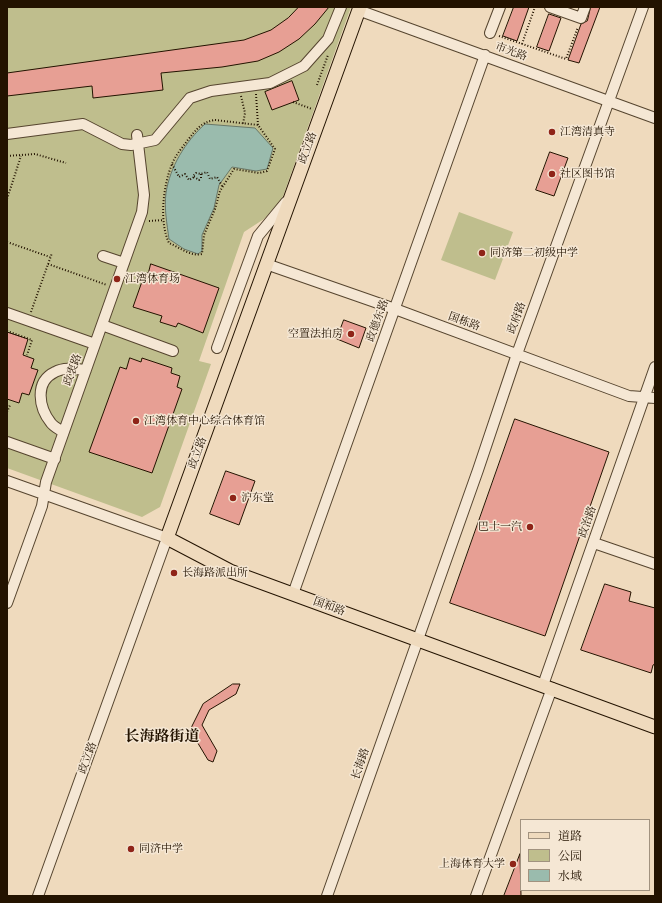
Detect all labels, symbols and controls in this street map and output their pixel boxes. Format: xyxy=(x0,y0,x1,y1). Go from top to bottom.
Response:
street label: 市光路 xyxy=(493,40,529,64)
place label: 江湾清真寺 xyxy=(560,125,615,139)
marker: 江湾清真寺 xyxy=(547,127,557,137)
street label: 政立路 xyxy=(296,130,320,166)
place label: 社区图书馆 xyxy=(560,167,615,181)
marker: 社区图书馆 xyxy=(547,169,557,179)
place label: 同济第二初级中学 xyxy=(490,246,578,260)
marker: 同济第二初级中学 xyxy=(477,248,487,258)
place label: 江湾体育场 xyxy=(125,272,180,286)
marker: 江湾体育场 xyxy=(112,274,122,284)
street label: 政德东路 xyxy=(364,298,392,344)
street label: 政府路 xyxy=(505,300,529,336)
street label: 国栋路 xyxy=(446,310,482,334)
place label: 空置法拍房 xyxy=(288,327,343,341)
marker: 空置法拍房 xyxy=(346,329,356,339)
street label: 政衷路 xyxy=(61,352,85,388)
place label: 江湾体育中心综合体育馆 xyxy=(144,414,265,428)
marker: 江湾体育中心综合体育馆 xyxy=(131,416,141,426)
street label: 政立路 xyxy=(186,435,210,471)
place label: 沪东堂 xyxy=(241,491,274,505)
marker: 沪东堂 xyxy=(228,493,238,503)
street label: 政治路 xyxy=(576,504,600,540)
place label: 巴士一汽 xyxy=(478,520,522,534)
marker: 巴士一汽 xyxy=(525,522,535,532)
place label: 长海路派出所 xyxy=(182,566,248,580)
marker: 长海路派出所 xyxy=(169,568,179,578)
street label: 国和路 xyxy=(311,595,347,619)
district label: 长海路街道 xyxy=(125,728,199,746)
street label: 政立路 xyxy=(76,740,100,776)
street label: 长海路 xyxy=(349,746,373,782)
legend xyxy=(520,819,650,891)
text: 道路 xyxy=(558,828,582,844)
place label: 同济中学 xyxy=(139,842,183,856)
marker: 同济中学 xyxy=(126,844,136,854)
text: 公园 xyxy=(558,848,582,864)
place label: 上海体育大学 xyxy=(439,857,505,871)
marker: 上海体育大学 xyxy=(508,859,518,869)
text: 水域 xyxy=(558,868,582,884)

